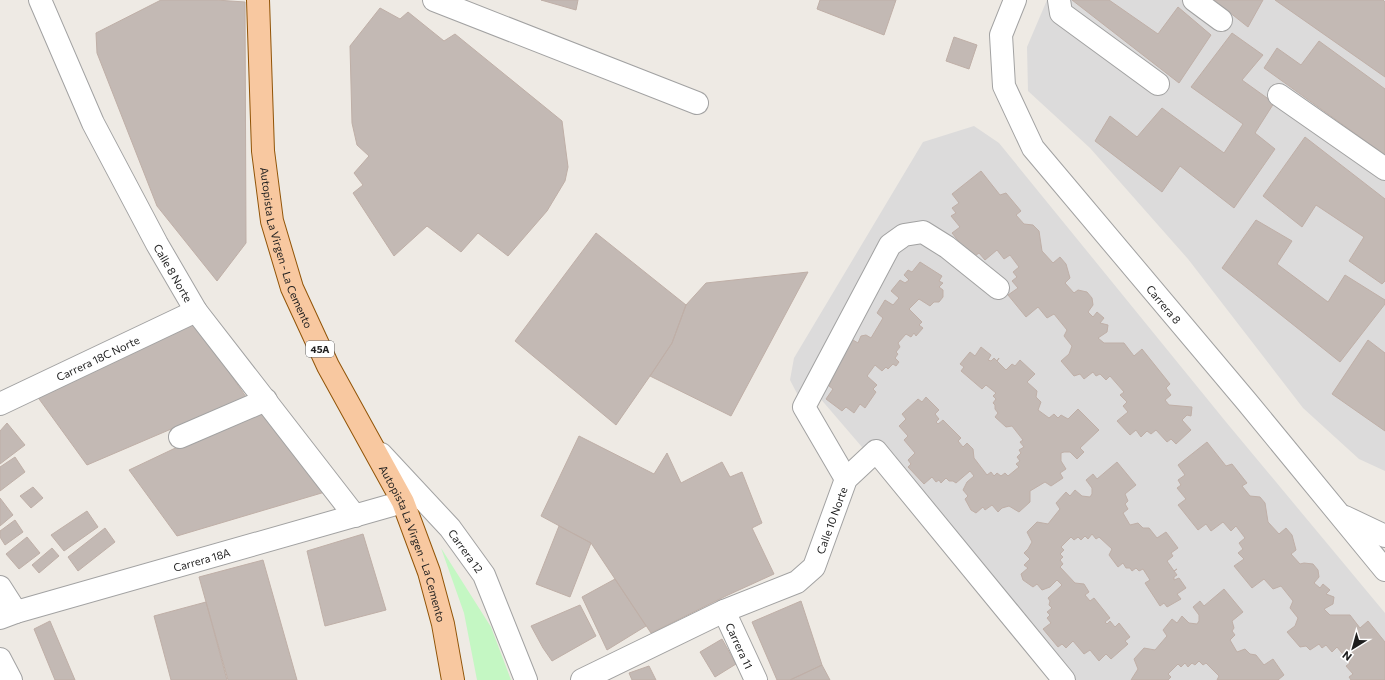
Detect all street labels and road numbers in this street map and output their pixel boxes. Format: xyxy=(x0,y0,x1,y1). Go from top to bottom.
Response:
street label: Autopista La Virgen - La Cemento xyxy=(259,166,316,330)
street label: Calle 8 Norte xyxy=(152,241,196,304)
street label: Carrera 8 xyxy=(1144,282,1184,326)
street label: Carrera 18C Norte xyxy=(54,332,141,383)
road number: 45A xyxy=(306,341,334,357)
street label: Autopista La Virgen - La Cemento xyxy=(377,462,449,624)
street label: Calle 10 Norte xyxy=(813,485,849,555)
street label: Carrera 12 xyxy=(446,526,486,575)
street label: Carrera 18A xyxy=(172,545,232,574)
street label: Carrera 11 xyxy=(724,620,756,671)

